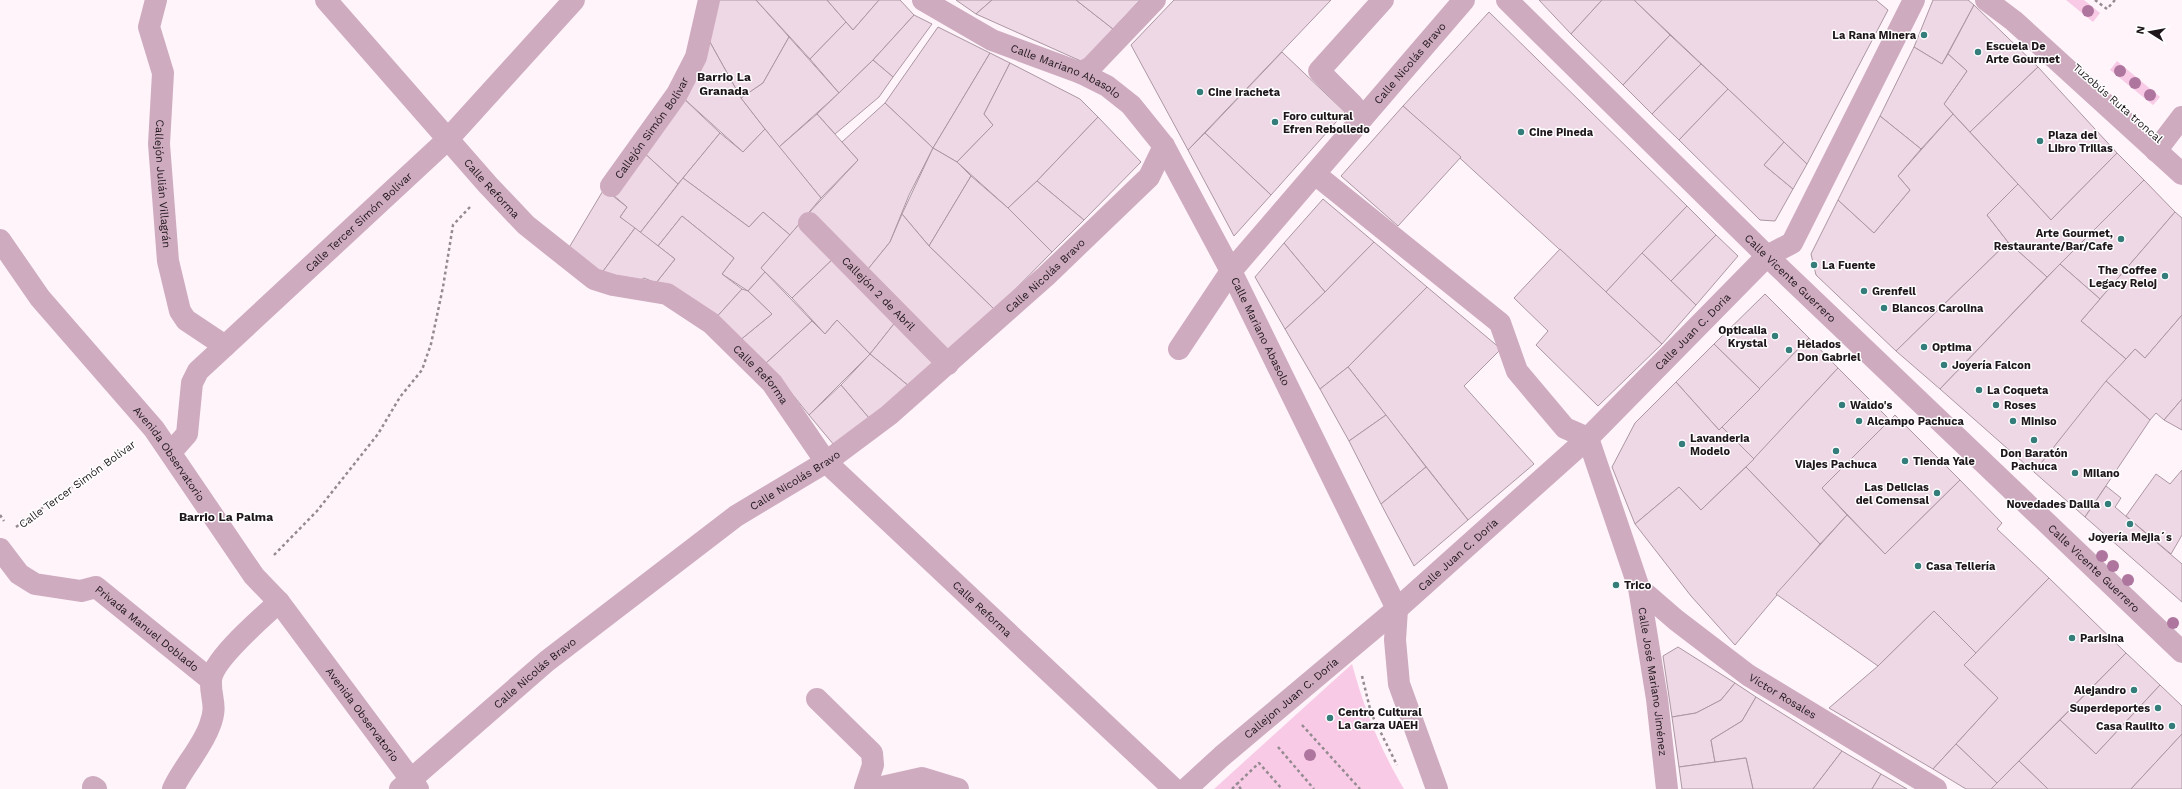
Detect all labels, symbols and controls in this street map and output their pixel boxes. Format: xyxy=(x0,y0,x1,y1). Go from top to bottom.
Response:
north arrow xyxy=(2130,12,2170,52)
street label: Calle Nicolás Bravo xyxy=(1371,20,1449,107)
text: N xyxy=(2134,25,2148,35)
place label: La Rana Minera xyxy=(1832,29,1917,42)
marker: La Rana Minera xyxy=(1919,30,1929,40)
place label: Escuela De Arte Gourmet xyxy=(1986,40,2060,66)
street label: Calle Mariano Abasolo xyxy=(1009,42,1123,101)
marker: Escuela De Arte Gourmet xyxy=(1973,47,1983,57)
street label: Tuzobús Ruta troncal xyxy=(2070,61,2166,146)
district label: Barrio La Granada xyxy=(697,70,751,98)
street label: Callejón Simón Bolívar xyxy=(612,75,692,182)
place label: Cine Iracheta xyxy=(1208,86,1281,99)
marker: Cine Iracheta xyxy=(1195,87,1205,97)
place label: Foro cultural Efren Rebolledo xyxy=(1283,110,1370,136)
marker: Foro cultural Efren Rebolledo xyxy=(1270,117,1280,127)
street label: Callejón Julián Villagrán xyxy=(152,119,173,249)
place label: Cine Pineda xyxy=(1529,126,1594,139)
marker: Cine Pineda xyxy=(1516,127,1526,137)
place label: Plaza del Libro Trillas xyxy=(2048,129,2113,155)
marker: Plaza del Libro Trillas xyxy=(2035,136,2045,146)
street label: Calle Reforma xyxy=(461,156,522,221)
street label: Calle Tercer Simón Bolívar xyxy=(303,169,416,275)
place label: Arte Gourmet, Restaurante/Bar/Cafe xyxy=(1994,227,2113,253)
street label: Calle Vicente Guerrero xyxy=(1742,232,1838,325)
marker: Arte Gourmet, Restaurante/Bar/Cafe xyxy=(2116,234,2126,244)
street label: Calle Nicolás Bravo xyxy=(1003,236,1088,316)
street label: Callejón 2 de Abril xyxy=(839,254,918,334)
place label: La Fuente xyxy=(1822,259,1876,272)
marker: La Fuente xyxy=(1809,260,1819,270)
place label: The Coffee Legacy Reloj xyxy=(2089,264,2157,290)
marker: The Coffee Legacy Reloj xyxy=(2160,271,2170,281)
street label: Calle Mariano Abasolo xyxy=(1228,275,1292,388)
place label: Grenfell xyxy=(1872,285,1916,298)
marker: Grenfell xyxy=(1859,286,1869,296)
street label: Calle Juan C. Doria xyxy=(1652,291,1734,373)
place label: Blancos Carolina xyxy=(1892,302,1984,315)
marker: Blancos Carolina xyxy=(1879,303,1889,313)
place label: Opticalia Krystal xyxy=(1718,324,1768,350)
marker: Opticalia Krystal xyxy=(1770,331,1780,341)
place label: Helados Don Gabriel xyxy=(1797,338,1861,364)
place label: Optima xyxy=(1932,341,1972,354)
street label: Calle Reforma xyxy=(730,342,791,407)
marker: Optima xyxy=(1919,342,1929,352)
marker: Helados Don Gabriel xyxy=(1784,345,1794,355)
place label: Joyería Falcon xyxy=(1952,359,2031,372)
marker: Joyería Falcon xyxy=(1939,360,1949,370)
place label: La Coqueta xyxy=(1987,384,2049,397)
marker: La Coqueta xyxy=(1974,385,1984,395)
place label: Waldo's xyxy=(1850,399,1892,412)
place label: Roses xyxy=(2004,399,2036,412)
marker: Waldo's xyxy=(1837,400,1847,410)
marker: Roses xyxy=(1991,400,2001,410)
street label: Avenida Observatorio xyxy=(130,404,207,504)
place label: Alcampo Pachuca xyxy=(1867,415,1964,428)
place label: Miniso xyxy=(2021,415,2057,428)
marker: Alcampo Pachuca xyxy=(1854,416,1864,426)
marker: Miniso xyxy=(2008,416,2018,426)
place label: Lavanderia Modelo xyxy=(1690,432,1750,458)
marker: Don Baratón Pachuca xyxy=(2029,435,2039,445)
street label: Calle Tercer Simón Bolívar xyxy=(17,437,138,531)
marker: Lavanderia Modelo xyxy=(1677,439,1687,449)
marker: Viajes Pachuca xyxy=(1831,446,1841,456)
place label: Don Baratón Pachuca xyxy=(2000,447,2068,473)
street label: Calle Nicolás Bravo xyxy=(748,448,843,513)
place label: Tienda Yale xyxy=(1913,455,1975,468)
marker: Tienda Yale xyxy=(1900,456,1910,466)
place label: Viajes Pachuca xyxy=(1795,458,1878,471)
place label: Milano xyxy=(2083,467,2120,480)
marker: Milano xyxy=(2070,468,2080,478)
place label: Las Delicias del Comensal xyxy=(1856,481,1929,507)
marker: Las Delicias del Comensal xyxy=(1932,488,1942,498)
place label: Novedades Dalila xyxy=(2006,498,2101,511)
marker: Novedades Dalila xyxy=(2103,499,2113,509)
district label: Barrio La Palma xyxy=(179,510,273,524)
street label: Calle Juan C. Doria xyxy=(1416,516,1501,594)
marker: Joyería Mejia´s xyxy=(2125,519,2135,529)
street label: Calle Vicente Guerrero xyxy=(2045,522,2142,615)
place label: Joyería Mejia´s xyxy=(2088,531,2172,544)
place label: Casa Tellería xyxy=(1926,560,1996,573)
marker: Casa Tellería xyxy=(1913,561,1923,571)
street label: Calle Reforma xyxy=(950,578,1014,640)
place label: Trico xyxy=(1624,579,1652,592)
marker: Trico xyxy=(1611,580,1621,590)
street label: Privada Manuel Doblado xyxy=(92,583,201,674)
street label: Calle José Mariano Jiménez xyxy=(1635,606,1669,757)
place label: Parisina xyxy=(2080,632,2125,645)
marker: Parisina xyxy=(2067,633,2077,643)
street label: Calle Nicolás Bravo xyxy=(491,635,579,711)
street label: Callejon Juan C. Doria xyxy=(1242,655,1341,742)
street label: Avenida Observatorio xyxy=(323,665,401,764)
street label: Víctor Rosales xyxy=(1746,671,1819,722)
place label: Alejandro xyxy=(2074,684,2126,697)
marker: Alejandro xyxy=(2129,685,2139,695)
place label: Superdeportes xyxy=(2070,702,2150,715)
marker: Superdeportes xyxy=(2153,703,2163,713)
place label: Centro Cultural La Garza UAEH xyxy=(1338,706,1422,732)
marker: Centro Cultural La Garza UAEH xyxy=(1325,713,1335,723)
place label: Casa Raulito xyxy=(2096,720,2164,733)
marker: Casa Raulito xyxy=(2167,721,2177,731)

